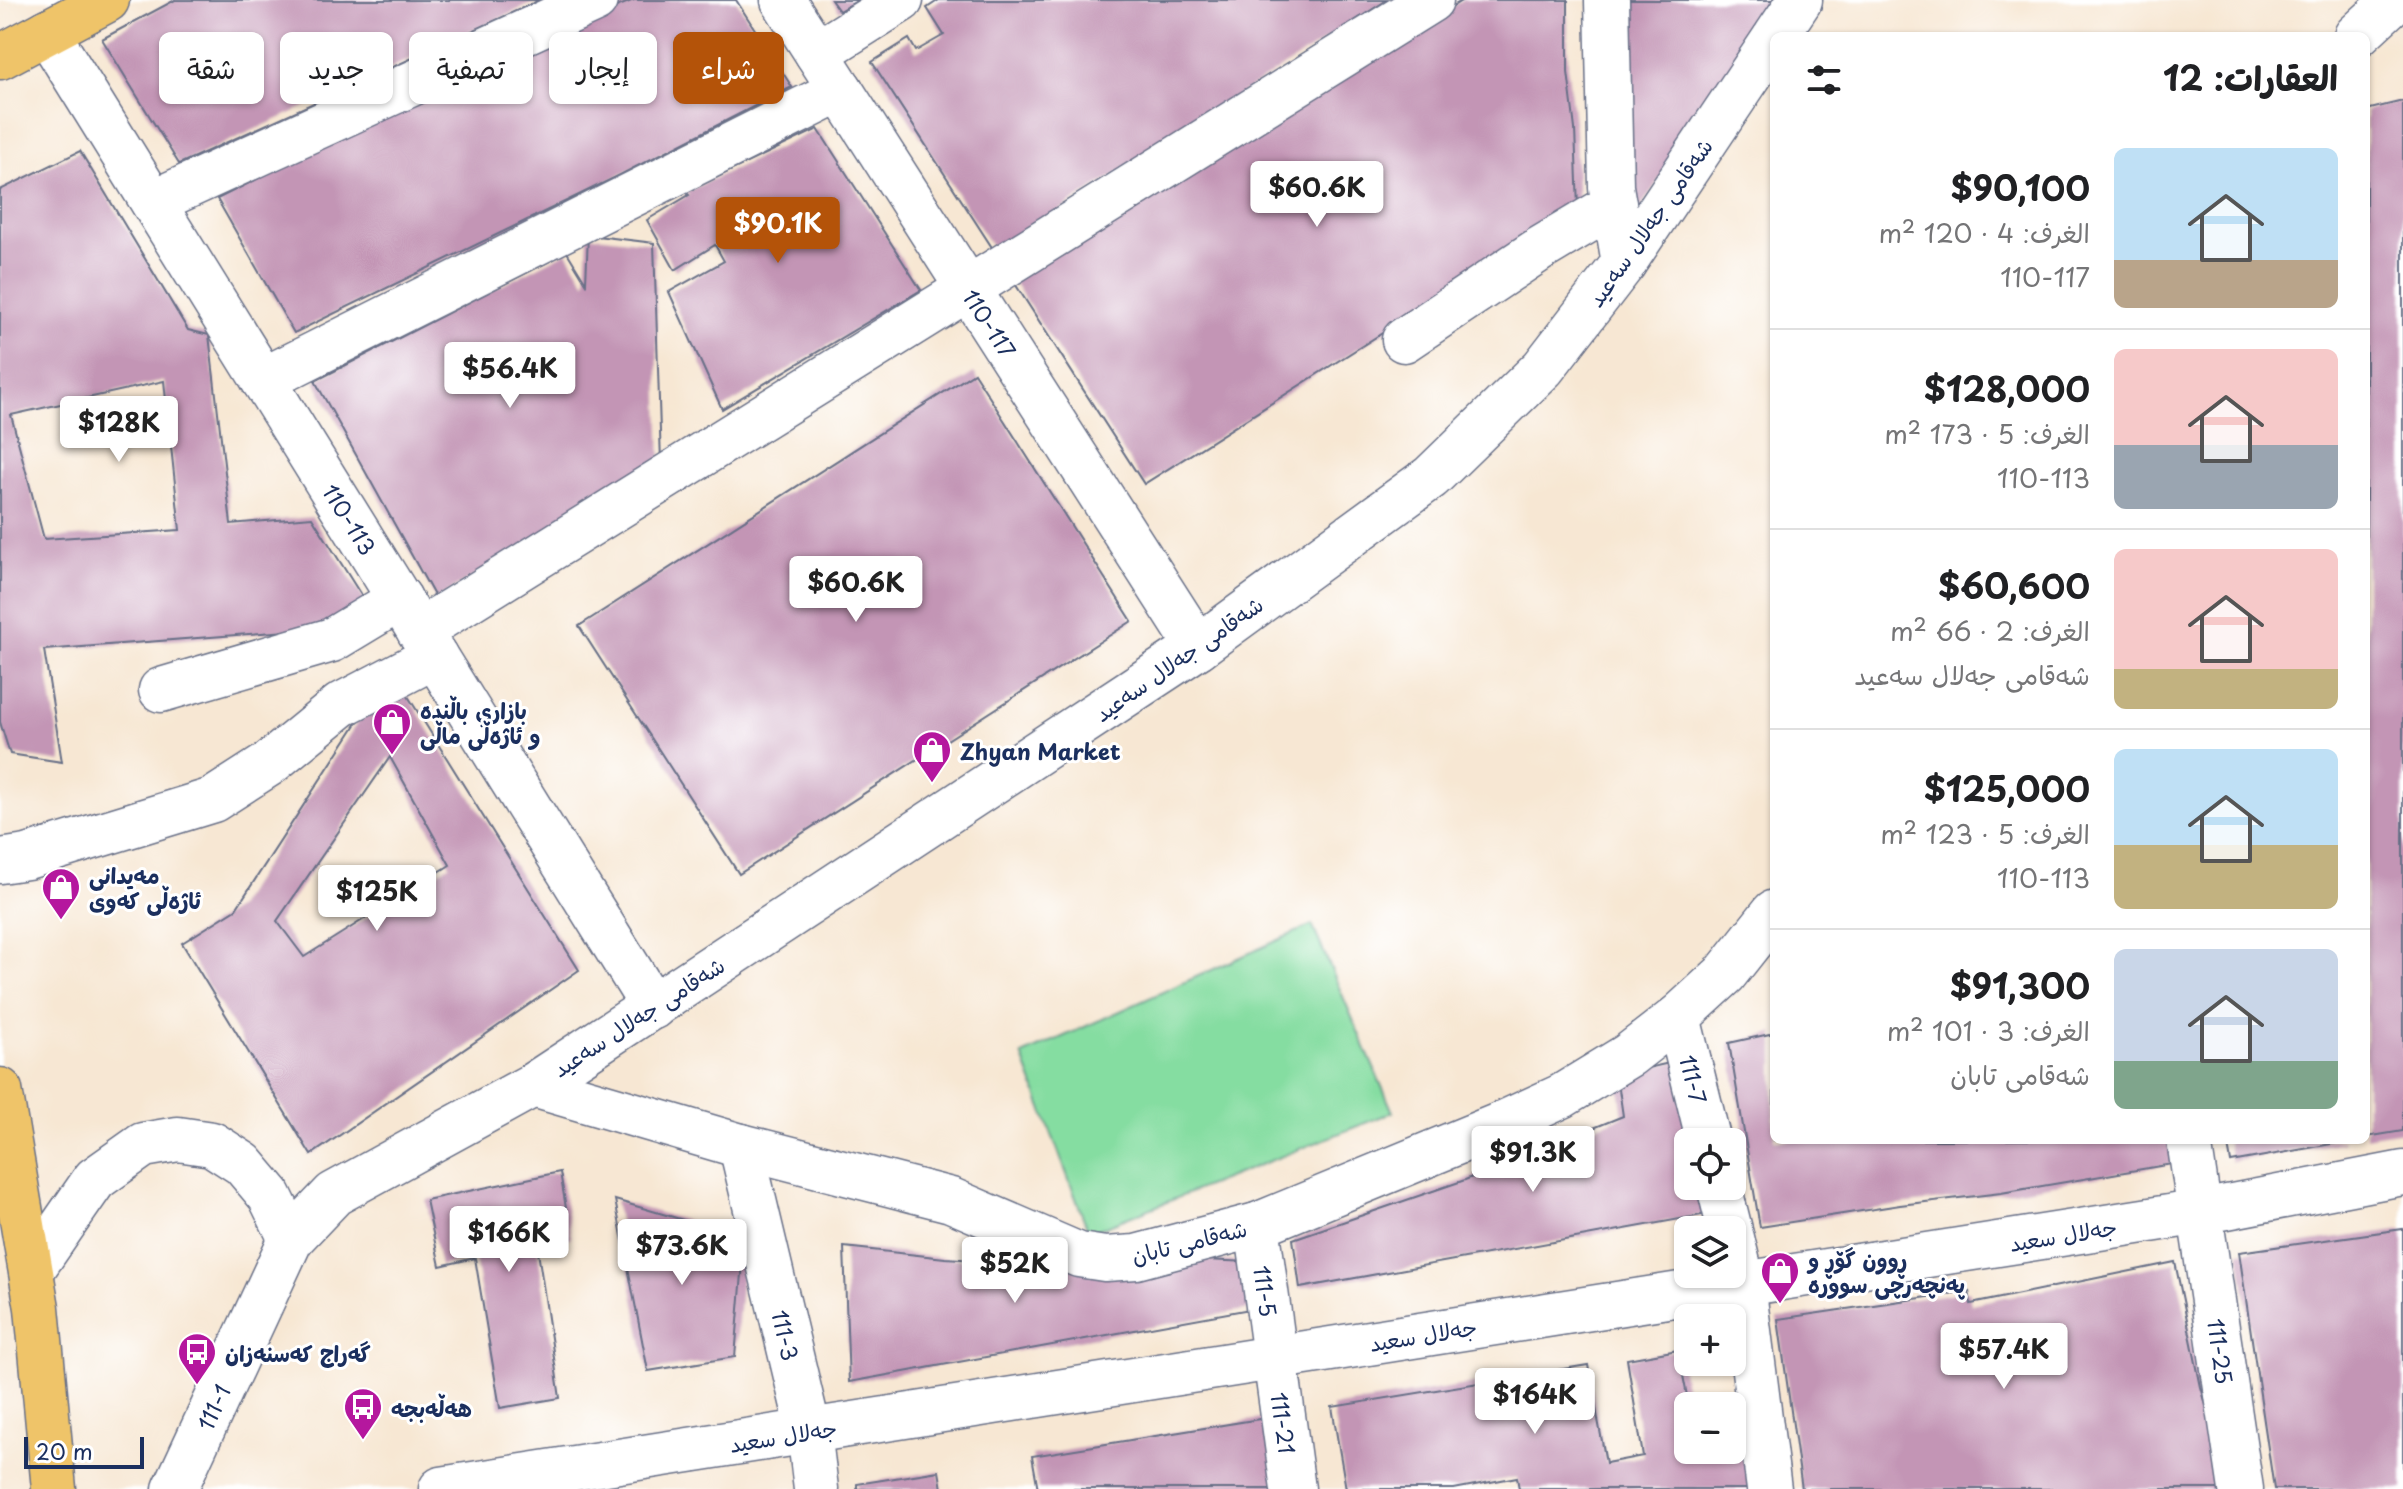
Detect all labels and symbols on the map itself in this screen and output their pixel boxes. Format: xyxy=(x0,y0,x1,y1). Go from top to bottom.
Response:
street label: شەقامی جەلال سەعید xyxy=(1578,131,1720,313)
pin: $60.6K xyxy=(1252,161,1382,229)
pin: $90.1K xyxy=(713,197,843,265)
street label: 110-117 xyxy=(955,282,1025,364)
pin: $56.4K xyxy=(445,342,575,410)
pin: $128K xyxy=(63,396,175,464)
street label: 110-113 xyxy=(315,477,385,561)
pin: $60.6K xyxy=(791,556,921,624)
street label: شەقامی جەلال سەعید xyxy=(1087,587,1269,729)
place label: بازاري باڵندە و ئاژەڵی ماڵی xyxy=(420,693,541,751)
shop icon: بازاري باڵندە و ئاژەڵی ماڵی xyxy=(371,701,413,756)
shop icon: Zhyan Market xyxy=(911,729,953,784)
place label: Zhyan Market xyxy=(960,734,1121,767)
place label: مەیدانی ئاژەڵی کەوی xyxy=(89,858,201,916)
pin: $125K xyxy=(321,865,433,933)
shop icon: مەیدانی ئاژەڵی کەوی xyxy=(40,866,82,921)
street label: شەقامی جەلال سەعید xyxy=(545,948,731,1084)
street label: 111-7 xyxy=(1672,1051,1716,1107)
pin: $91.3K xyxy=(1468,1126,1598,1194)
pin: $166K xyxy=(453,1206,565,1274)
street label: جه‌لال سعید xyxy=(2007,1209,2119,1259)
street label: شەقامی تابان xyxy=(1128,1211,1250,1271)
pin: $73.6K xyxy=(617,1219,747,1287)
pin: $52K xyxy=(968,1237,1062,1305)
place label: ڕوون گۆڕ و پەنچەرچی سوورە xyxy=(1806,1242,1966,1300)
shop icon: ڕوون گۆڕ و پەنچەرچی سوورە xyxy=(1759,1250,1801,1305)
street label: 111-5 xyxy=(1246,1263,1286,1319)
street label: 111-3 xyxy=(764,1306,808,1364)
street label: جه‌لال سعید xyxy=(1367,1309,1479,1359)
street label: 111-25 xyxy=(2200,1316,2242,1386)
pin: $57.4K xyxy=(1939,1323,2069,1391)
bus stop icon: گەراج کەسنەزان xyxy=(176,1331,218,1386)
place label: گەراج کەسنەزان xyxy=(225,1336,371,1369)
pin: $164K xyxy=(1479,1368,1591,1436)
street label: 111-1 xyxy=(188,1379,238,1435)
bus stop icon: هەڵەبجە xyxy=(342,1386,384,1441)
street label: 111-21 xyxy=(1263,1390,1305,1456)
place label: هەڵەبجە xyxy=(391,1391,472,1424)
street label: جه‌لال سعید xyxy=(727,1410,839,1460)
scale bar xyxy=(24,1433,144,1469)

